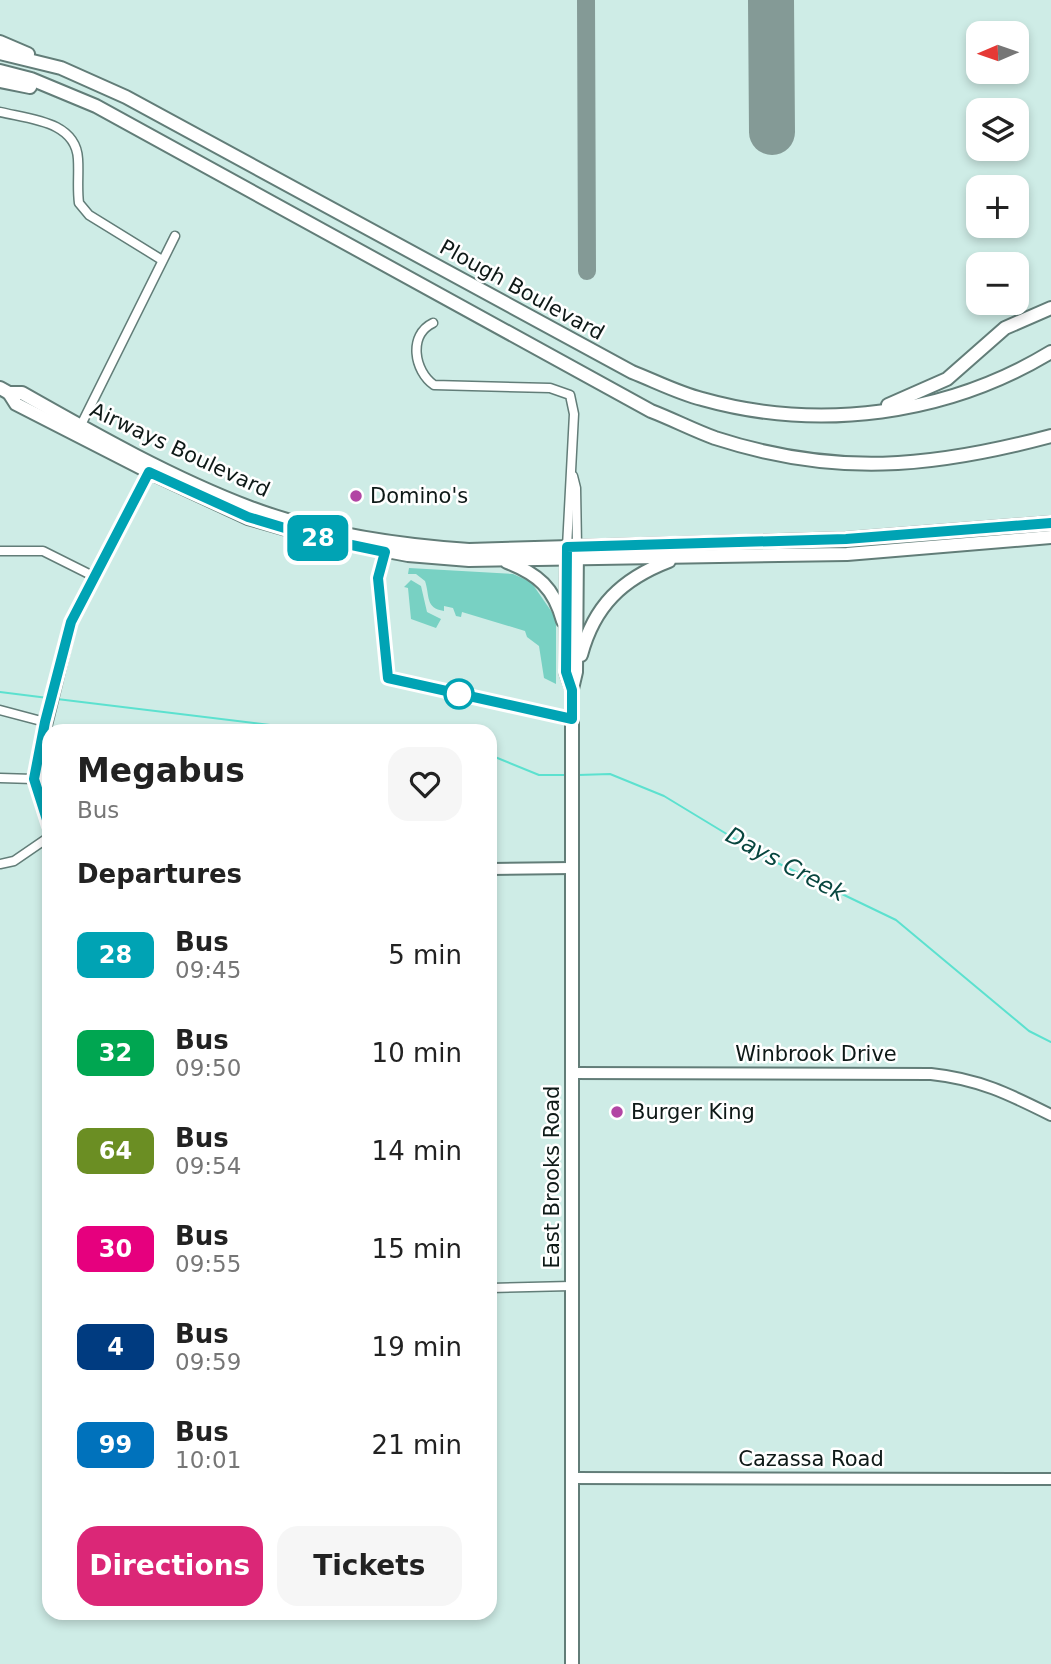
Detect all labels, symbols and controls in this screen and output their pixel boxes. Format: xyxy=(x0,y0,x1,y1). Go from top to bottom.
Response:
north arrow xyxy=(966,21,1029,84)
map controls xyxy=(966,21,1029,315)
button: layers xyxy=(966,98,1029,161)
button: + xyxy=(966,175,1029,238)
street label: Plough Boulevard xyxy=(436,235,608,345)
button: − xyxy=(966,252,1029,315)
street label: Airways Boulevard xyxy=(86,398,274,502)
place label: Domino's xyxy=(370,484,468,508)
marker: Domino's xyxy=(348,488,364,504)
line badge: 28 xyxy=(286,515,350,561)
text: 28 xyxy=(301,524,335,552)
unlabelled marker xyxy=(444,679,474,709)
button: heart xyxy=(388,747,462,821)
text: Megabus xyxy=(77,751,245,790)
text: Bus xyxy=(77,797,119,823)
water label: Days Creek xyxy=(722,822,852,907)
text: Departures xyxy=(77,859,242,889)
text: Bus xyxy=(175,927,229,957)
text: 5 min xyxy=(388,940,462,970)
text: 28 xyxy=(99,941,132,969)
text: 09:45 xyxy=(175,957,241,983)
text: Bus xyxy=(175,1025,229,1055)
text: 10 min xyxy=(372,1038,462,1068)
text: 32 xyxy=(99,1039,132,1067)
street label: Winbrook Drive xyxy=(735,1042,897,1066)
text: 09:50 xyxy=(175,1055,241,1081)
street label: East Brooks Road xyxy=(540,1086,564,1268)
place label: Burger King xyxy=(631,1100,755,1124)
marker: Burger King xyxy=(609,1104,625,1120)
text: Bus xyxy=(175,1123,229,1153)
text: 14 min xyxy=(372,1136,462,1166)
text: 64 xyxy=(99,1137,132,1165)
text: 09:54 xyxy=(175,1153,241,1179)
text: Bus xyxy=(175,1221,229,1251)
text: 15 min xyxy=(372,1234,462,1264)
text: 30 xyxy=(99,1235,132,1263)
text: 09:55 xyxy=(175,1251,241,1277)
text: Bus xyxy=(175,1319,229,1349)
text: 19 min xyxy=(372,1332,462,1362)
text: 4 xyxy=(107,1333,124,1361)
text: 09:59 xyxy=(175,1349,241,1375)
text: Bus xyxy=(175,1417,229,1447)
text: 21 min xyxy=(372,1430,462,1460)
text: 99 xyxy=(99,1431,132,1459)
text: 10:01 xyxy=(175,1447,241,1473)
street label: Cazassa Road xyxy=(738,1447,884,1471)
button: Directions xyxy=(77,1526,263,1606)
button: Tickets xyxy=(277,1526,462,1606)

